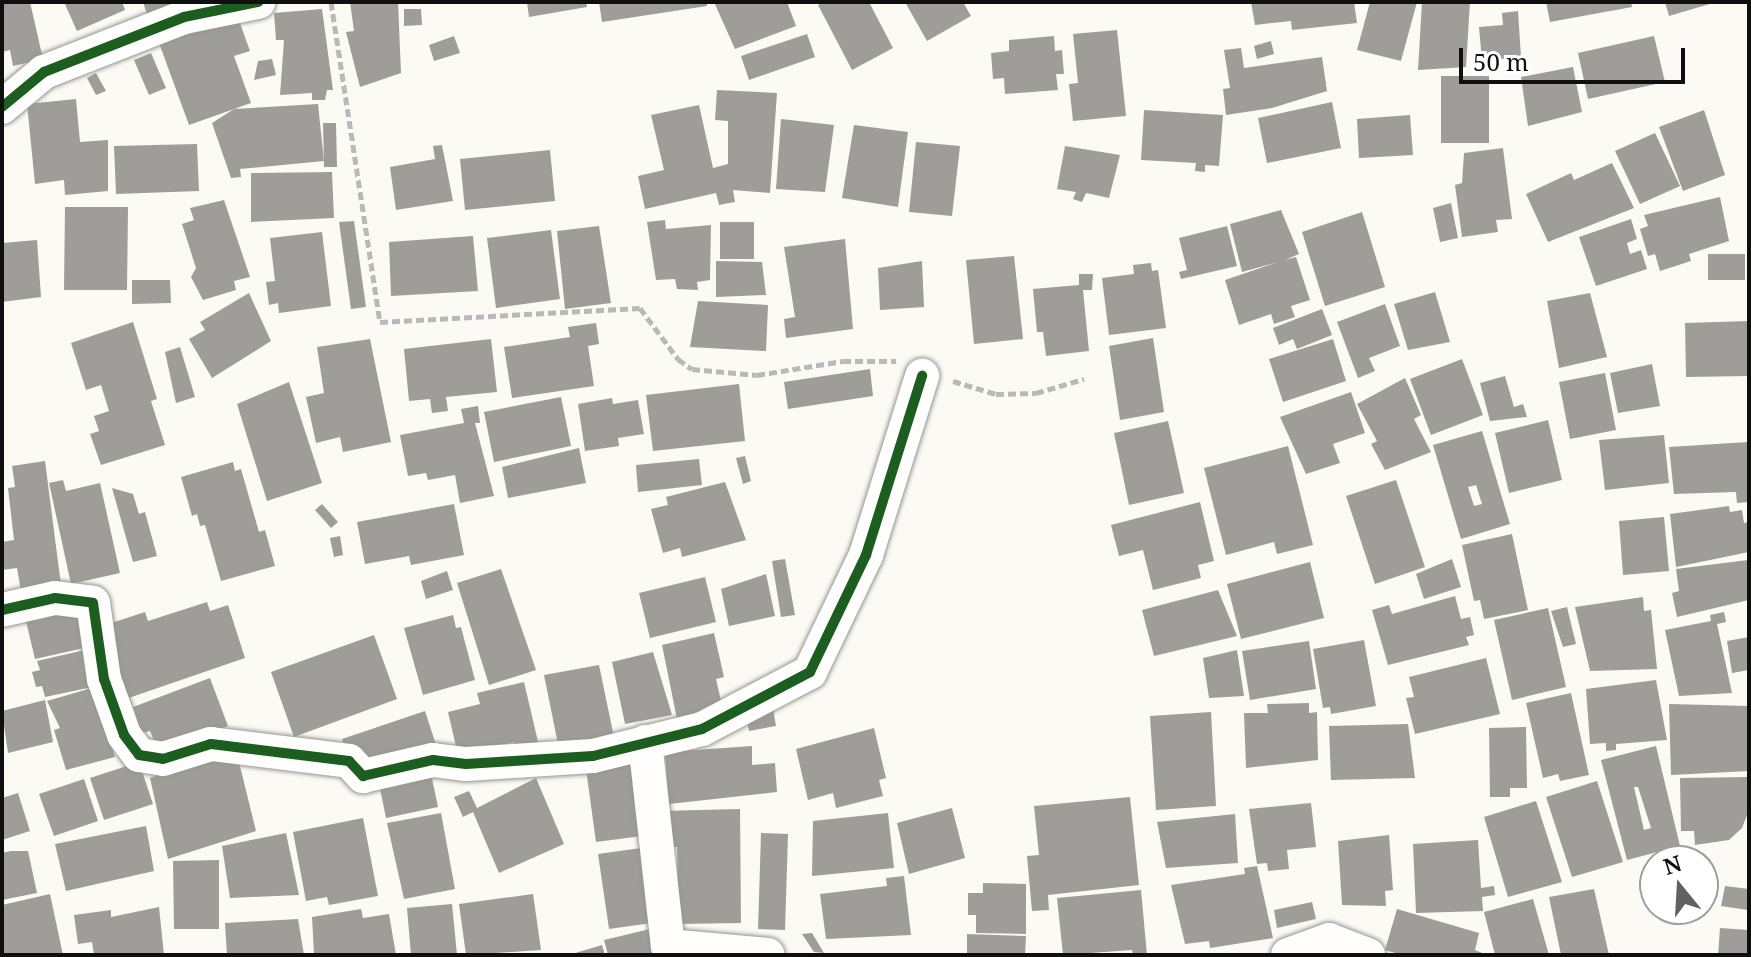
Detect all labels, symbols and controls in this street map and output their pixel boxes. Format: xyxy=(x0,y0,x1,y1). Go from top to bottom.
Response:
scale bar xyxy=(1463,32,1689,82)
text: 50 m xyxy=(1473,45,1529,78)
north arrow xyxy=(1639,845,1719,925)
text: N xyxy=(1659,847,1685,881)

